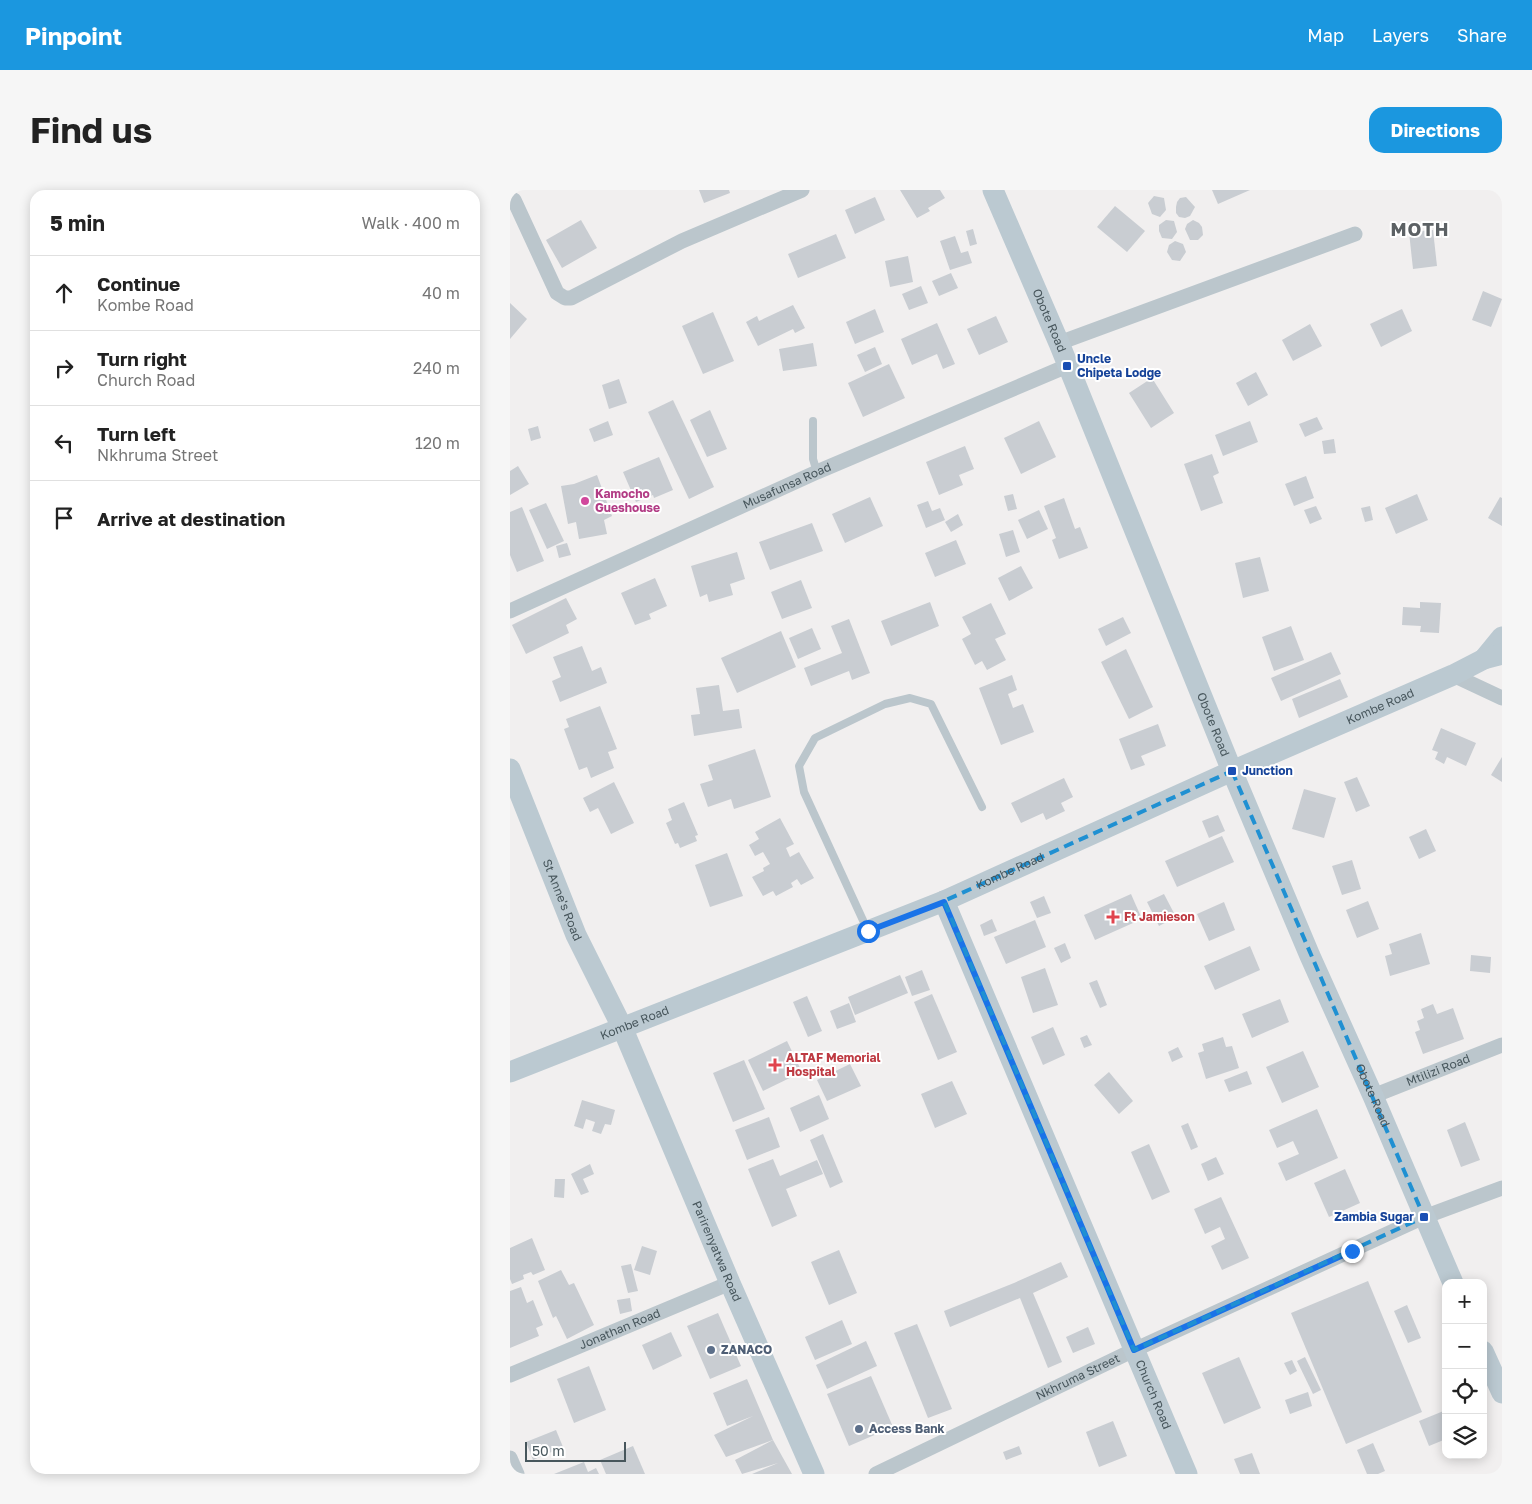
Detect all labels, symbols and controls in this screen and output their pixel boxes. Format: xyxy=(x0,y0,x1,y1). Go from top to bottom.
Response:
text: Pinpoint xyxy=(25,21,122,50)
text: Map xyxy=(1307,24,1344,46)
text: Layers xyxy=(1372,24,1429,46)
text: Share xyxy=(1457,24,1507,46)
button: Directions xyxy=(1369,107,1502,153)
text: Find us xyxy=(30,109,152,151)
text: 5 min xyxy=(50,210,105,236)
text: Walk · 400 m xyxy=(362,213,460,233)
district label: MOTH xyxy=(1390,218,1450,240)
text: Continue xyxy=(97,272,180,295)
icon: ahead xyxy=(50,279,78,307)
text: 40 m xyxy=(422,283,460,303)
street label: Obote Road xyxy=(1029,286,1070,354)
text: Kombe Road xyxy=(97,295,194,315)
text: Turn right xyxy=(97,347,187,370)
place label: Uncle Chipeta Lodge xyxy=(1077,351,1161,380)
icon: right xyxy=(50,354,78,382)
text: 240 m xyxy=(413,358,460,378)
marker: Uncle Chipeta Lodge xyxy=(1061,360,1073,372)
text: Church Road xyxy=(97,370,195,390)
text: Turn left xyxy=(97,422,176,445)
icon: left xyxy=(50,429,78,457)
text: 120 m xyxy=(415,433,460,453)
text: Nkhruma Street xyxy=(97,445,219,465)
street label: Musafunsa Road xyxy=(740,459,833,512)
place label: Kamocho Gueshouse xyxy=(595,486,660,515)
marker: Kamocho Gueshouse xyxy=(579,495,591,507)
icon: arrive xyxy=(50,504,78,532)
text: Arrive at destination xyxy=(97,507,285,530)
street label: Kombe Road xyxy=(1344,685,1416,728)
street label: Obote Road xyxy=(1194,690,1233,758)
place label: Junction xyxy=(1242,763,1293,778)
marker: Junction xyxy=(1226,765,1238,777)
street label: Kombe Road xyxy=(974,849,1046,892)
street label: St Anne's Road xyxy=(540,857,586,943)
place label: Ft Jamieson xyxy=(1124,909,1195,924)
marker: Ft Jamieson xyxy=(1106,910,1120,924)
route start xyxy=(857,920,880,943)
street label: Kombe Road xyxy=(598,1002,671,1043)
place label: ALTAF Memorial Hospital xyxy=(786,1050,880,1079)
street label: Mtilizi Road xyxy=(1404,1050,1472,1089)
marker: ALTAF Memorial Hospital xyxy=(768,1058,782,1072)
street label: Obote Road xyxy=(1352,1061,1393,1129)
street label: Parirenyatwa Road xyxy=(689,1199,745,1304)
place label: Zambia Sugar xyxy=(1334,1209,1414,1224)
marker: Zambia Sugar xyxy=(1418,1211,1430,1223)
route end xyxy=(1341,1240,1364,1263)
map controls xyxy=(1442,1279,1487,1459)
button: + xyxy=(1442,1279,1487,1324)
street label: Jonathan Road xyxy=(577,1305,663,1352)
button: − xyxy=(1442,1324,1487,1369)
place label: ZANACO xyxy=(721,1342,772,1357)
marker: ZANACO xyxy=(705,1344,717,1356)
street label: Nkhruma Street xyxy=(1033,1350,1122,1403)
street label: Church Road xyxy=(1132,1357,1175,1431)
button: locate xyxy=(1442,1369,1487,1414)
button: layers xyxy=(1442,1414,1487,1459)
place label: Access Bank xyxy=(869,1421,944,1436)
marker: Access Bank xyxy=(853,1423,865,1435)
scale bar xyxy=(525,1439,626,1462)
text: 50 m xyxy=(532,1442,565,1459)

